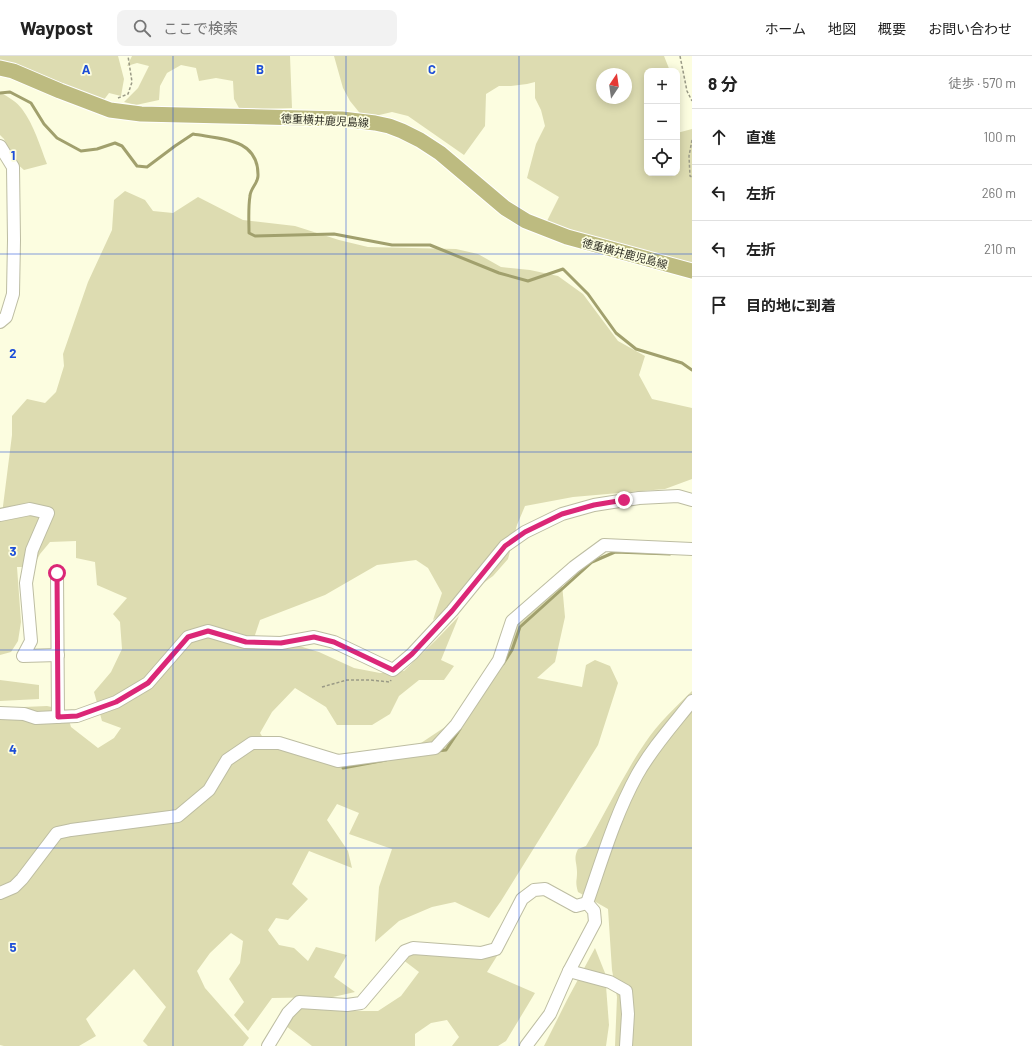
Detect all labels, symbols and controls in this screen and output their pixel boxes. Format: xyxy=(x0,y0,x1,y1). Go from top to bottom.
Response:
search box xyxy=(117,10,397,46)
text: Waypost xyxy=(20,16,93,39)
icon: search xyxy=(131,17,153,39)
text: ここで検索 xyxy=(163,19,238,37)
text: ホーム xyxy=(764,20,806,37)
text: 地図 xyxy=(828,20,856,37)
text: 概要 xyxy=(878,20,906,37)
text: お問い合わせ xyxy=(928,20,1012,37)
text: A xyxy=(82,61,91,77)
text: B xyxy=(256,61,264,77)
text: C xyxy=(428,61,436,77)
north arrow xyxy=(596,68,632,104)
map controls xyxy=(644,68,680,176)
button: + xyxy=(644,68,680,104)
text: 8 分 xyxy=(708,73,738,93)
text: 徒歩 · 570 m xyxy=(949,75,1016,91)
button: − xyxy=(644,104,680,140)
street label: 徳重横井鹿児島線 xyxy=(281,111,369,129)
icon: ahead xyxy=(708,126,730,148)
text: 直進 xyxy=(746,128,776,146)
text: 100 m xyxy=(983,129,1016,145)
button: locate xyxy=(644,140,680,176)
text: 1 xyxy=(11,147,15,163)
icon: left xyxy=(708,182,730,204)
text: 左折 xyxy=(746,184,776,202)
text: 260 m xyxy=(982,185,1016,201)
street label: 徳重横井鹿児島線 xyxy=(581,235,669,271)
icon: left xyxy=(708,238,730,260)
text: 左折 xyxy=(746,240,776,258)
text: 210 m xyxy=(984,241,1016,257)
icon: arrive xyxy=(708,294,730,316)
text: 目的地に到着 xyxy=(746,296,836,314)
text: 2 xyxy=(9,345,17,361)
route end xyxy=(615,491,633,509)
text: 3 xyxy=(9,543,17,559)
route start xyxy=(48,564,66,582)
text: 4 xyxy=(9,741,17,757)
text: 5 xyxy=(9,939,17,955)

